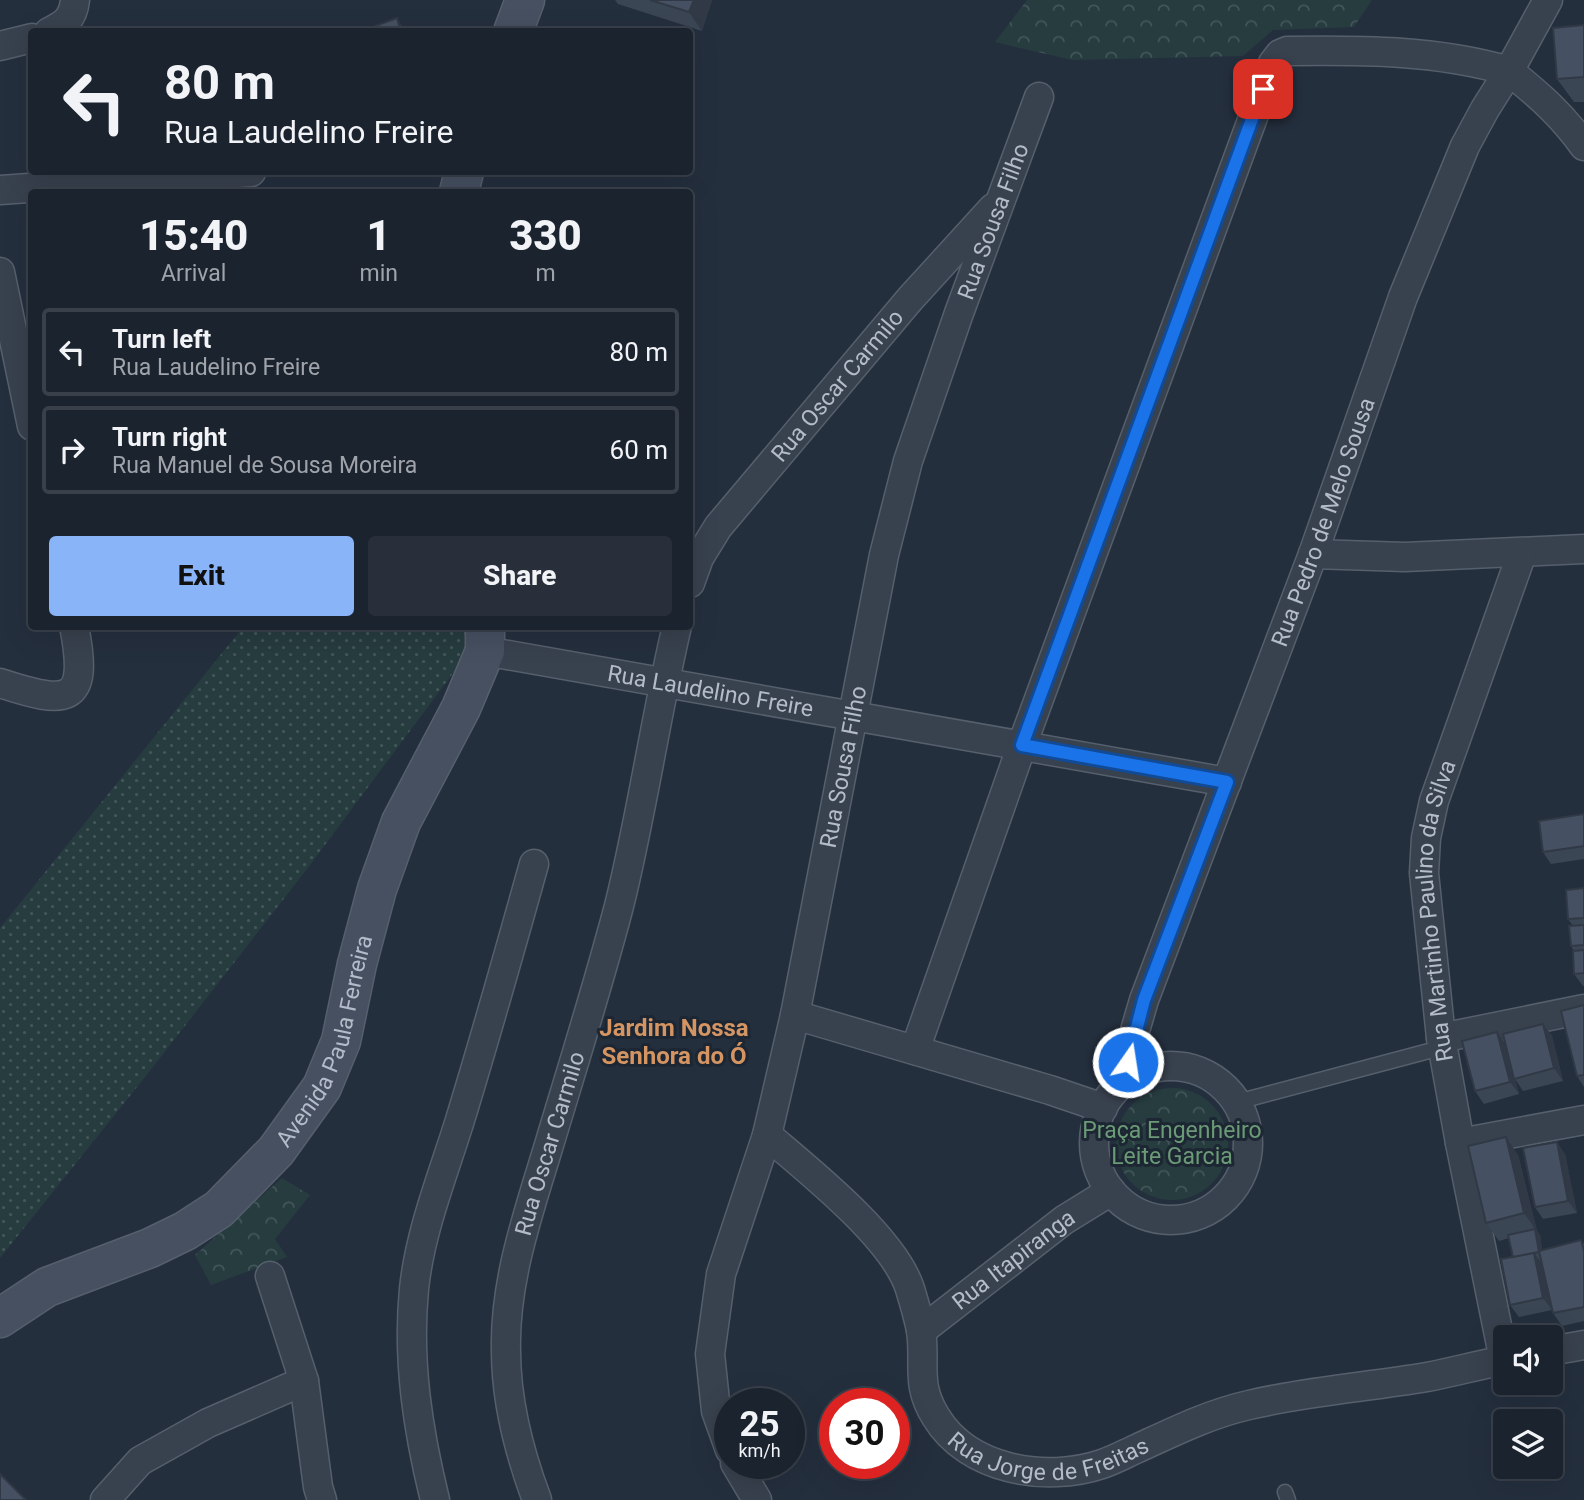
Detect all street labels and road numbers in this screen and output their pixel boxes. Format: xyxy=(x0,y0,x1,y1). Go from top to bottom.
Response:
street label: Rua Sousa Filho xyxy=(952,140,1034,303)
street label: Rua Oscar Carmilo xyxy=(765,304,909,467)
street label: Rua Pedro de Melo Sousa xyxy=(1266,394,1380,650)
street label: Rua Laudelino Freire xyxy=(606,659,815,722)
street label: Rua Sousa Filho xyxy=(814,683,872,850)
street label: Rua Martinho Paulino da Silva xyxy=(1410,756,1461,1064)
street label: Avenida Paula Ferreira xyxy=(270,932,378,1152)
street label: Rua Oscar Carmilo xyxy=(509,1048,590,1238)
street label: Rua Itapiranga xyxy=(947,1203,1080,1315)
street label: Rua Jorge de Freitas xyxy=(946,1415,1156,1453)

